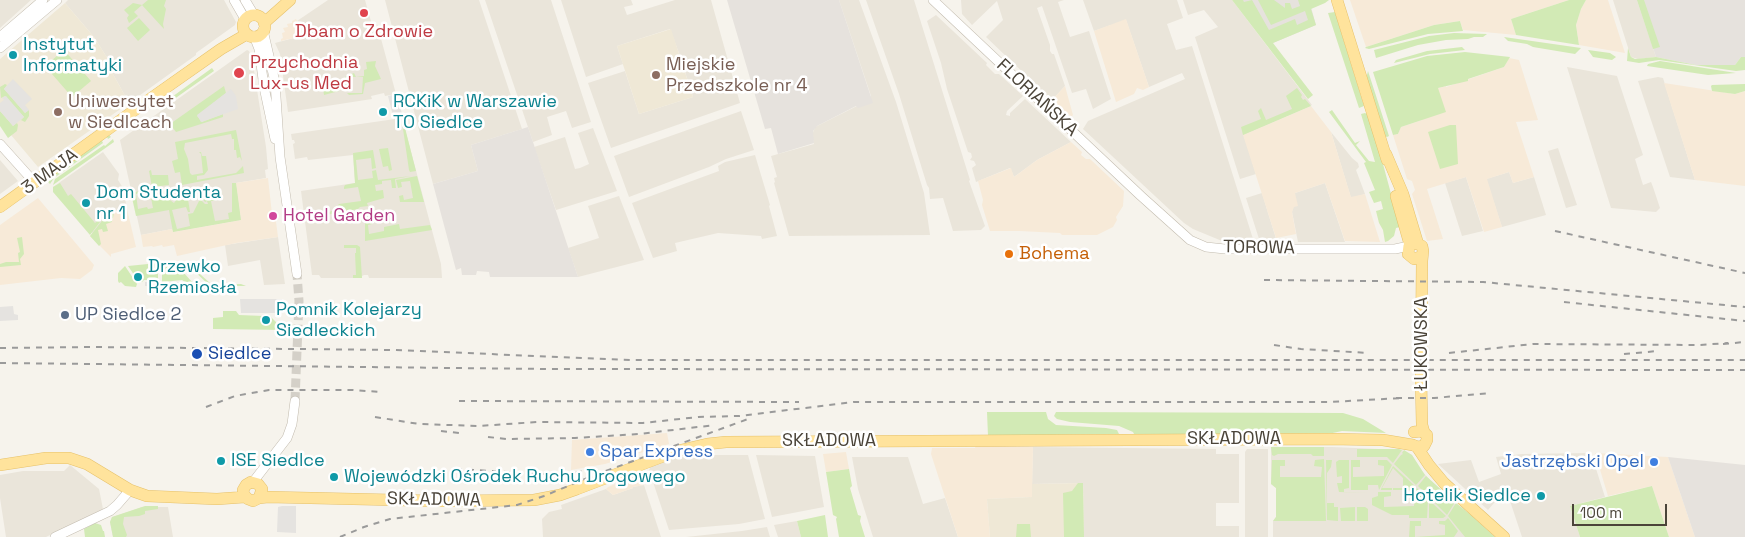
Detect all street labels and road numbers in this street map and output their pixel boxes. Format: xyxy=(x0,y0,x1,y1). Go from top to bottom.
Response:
street label: FLORIAŃSKA xyxy=(992,55,1082,141)
street label: 3 MAJA xyxy=(18,144,82,200)
street label: TOROWA xyxy=(1223,237,1295,259)
street label: ŁUKOWSKA xyxy=(1411,297,1433,391)
street label: SKŁADOWA xyxy=(1187,428,1281,450)
street label: SKŁADOWA xyxy=(782,430,876,452)
street label: SKŁADOWA xyxy=(387,488,481,512)

